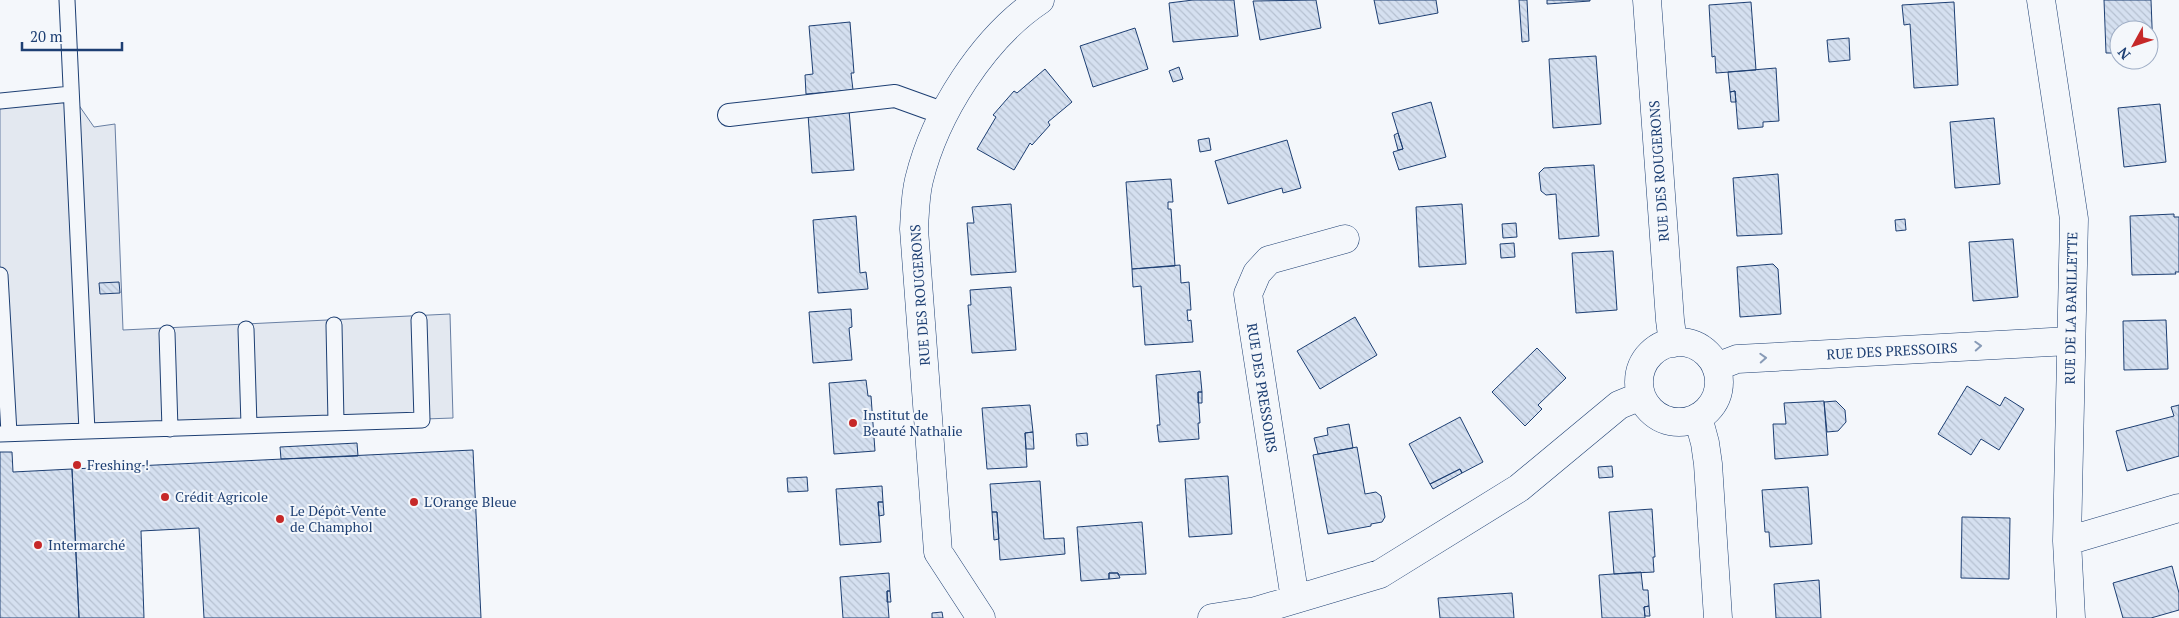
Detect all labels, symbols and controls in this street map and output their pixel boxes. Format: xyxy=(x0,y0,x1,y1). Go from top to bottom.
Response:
scale bar xyxy=(22,20,122,52)
north arrow xyxy=(2109,20,2159,70)
text: 20 m xyxy=(30,26,63,46)
text: N xyxy=(2113,43,2134,64)
street label: RUE DES ROUGERONS xyxy=(1644,100,1673,242)
street label: RUE DES ROUGERONS xyxy=(905,224,934,366)
street label: RUE DE LA BARILLETTE xyxy=(2060,231,2081,385)
street label: RUE DES PRESSOIRS xyxy=(1243,322,1282,454)
street label: RUE DES PRESSOIRS xyxy=(1826,338,1958,363)
one-way arrow xyxy=(1974,340,1982,351)
one-way arrow xyxy=(1759,352,1767,363)
place label: Institut de Beauté Nathalie xyxy=(863,405,963,440)
marker: Institut de Beauté Nathalie xyxy=(847,417,859,429)
place label: Freshing ! xyxy=(87,455,149,474)
marker: Freshing ! xyxy=(71,459,83,471)
place label: Crédit Agricole xyxy=(175,487,268,506)
marker: Crédit Agricole xyxy=(159,491,171,503)
place label: L'Orange Bleue xyxy=(424,492,517,511)
marker: L'Orange Bleue xyxy=(408,496,420,508)
place label: Le Dépôt-Vente de Champhol xyxy=(290,501,386,536)
marker: Le Dépôt-Vente de Champhol xyxy=(274,513,286,525)
place label: Intermarché xyxy=(48,535,125,554)
marker: Intermarché xyxy=(32,539,44,551)

